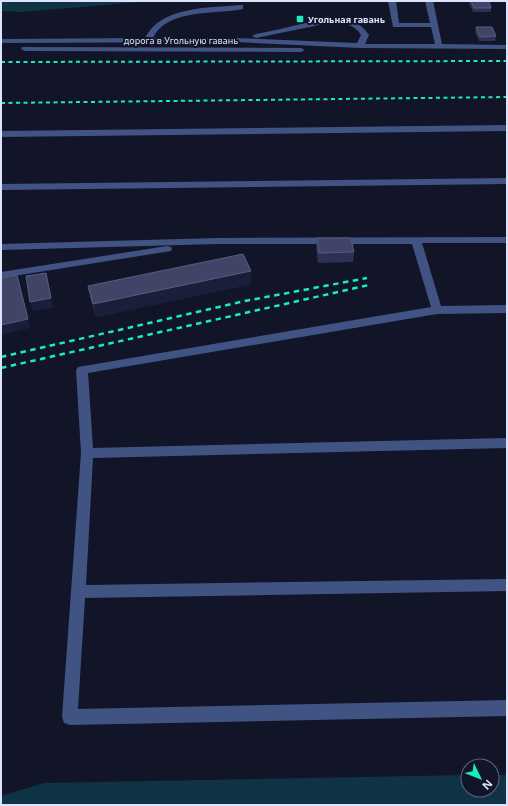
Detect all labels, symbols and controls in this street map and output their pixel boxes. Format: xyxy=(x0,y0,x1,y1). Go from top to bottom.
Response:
place label: Угольная гавань xyxy=(308,13,385,26)
marker: Угольная гавань xyxy=(295,14,305,24)
street label: дорога в Угольную гавань xyxy=(124,34,238,47)
north arrow xyxy=(460,758,500,798)
text: N xyxy=(479,777,496,794)

